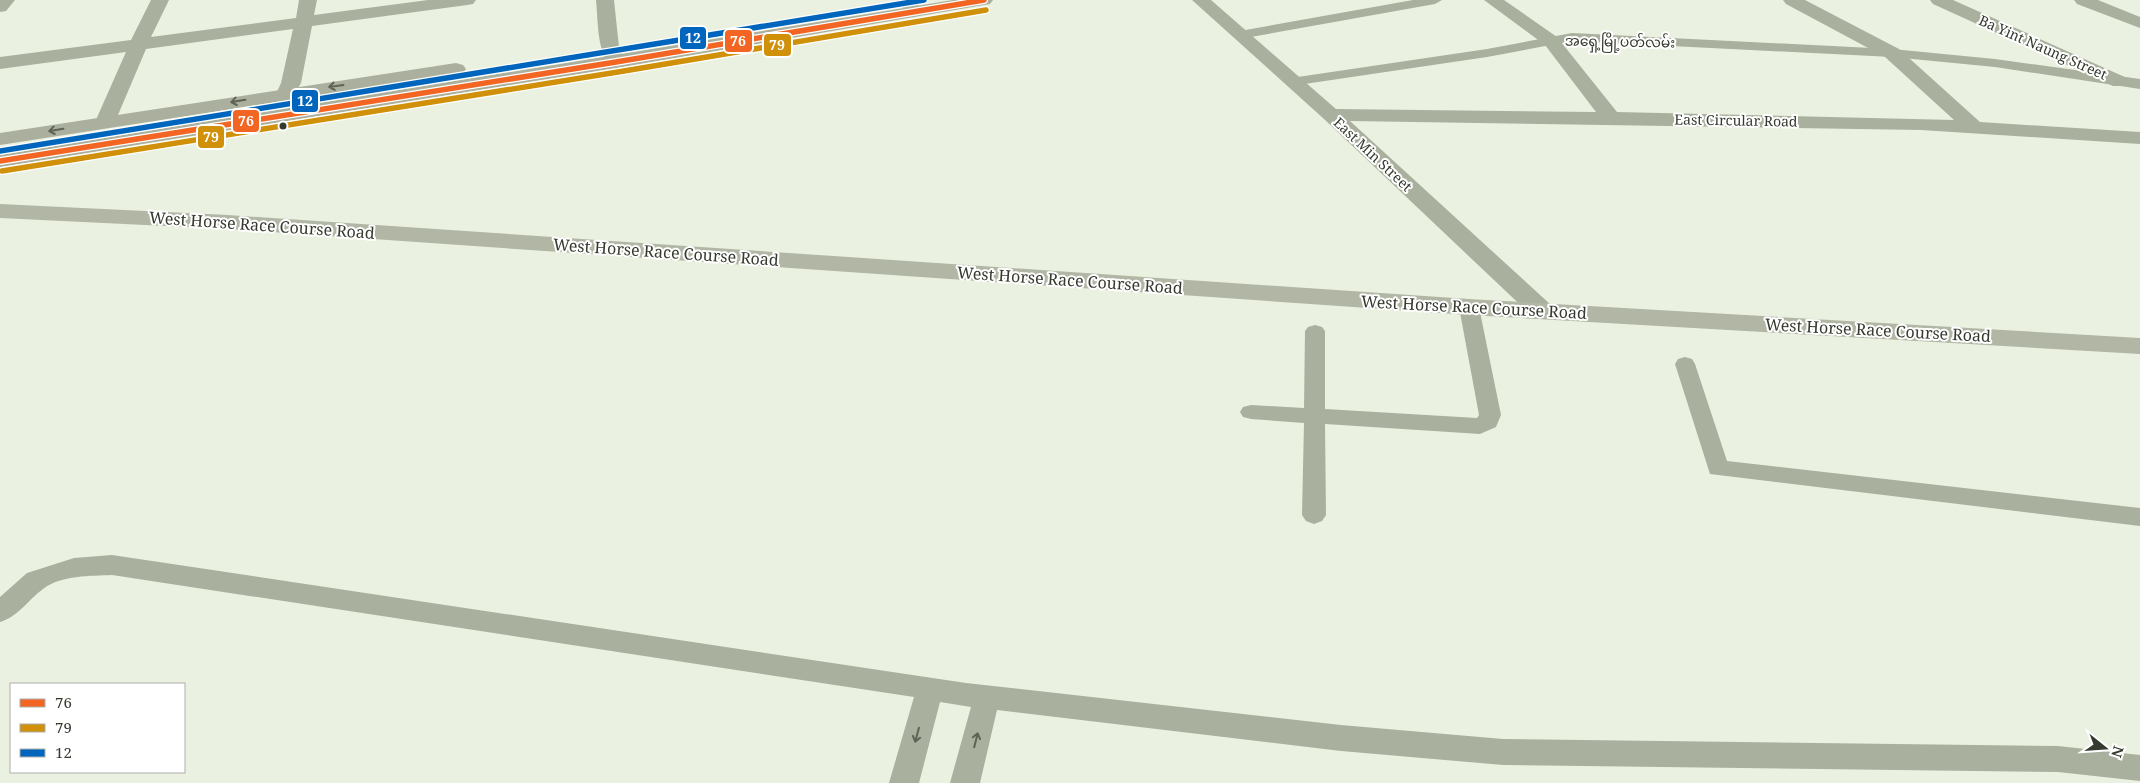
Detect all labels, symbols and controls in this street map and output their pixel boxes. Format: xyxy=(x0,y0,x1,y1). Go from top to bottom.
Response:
street label: Ba Yint Naung Street xyxy=(1976,10,2110,84)
line badge: 12 xyxy=(679,26,707,50)
text: 12 xyxy=(685,28,701,47)
line badge: 76 xyxy=(724,29,753,53)
text: 76 xyxy=(730,31,746,50)
street label: အရှေ့မြို့ပတ်လမ်း xyxy=(1565,31,1675,54)
line badge: 79 xyxy=(763,33,792,57)
text: 79 xyxy=(769,35,785,54)
one-way arrow xyxy=(329,81,345,91)
line badge: 12 xyxy=(291,89,319,113)
text: 12 xyxy=(297,91,313,110)
one-way arrow xyxy=(230,96,246,106)
line badge: 76 xyxy=(232,109,260,133)
street label: East Circular Road xyxy=(1674,109,1798,131)
text: 76 xyxy=(238,111,254,130)
street label: East Min Street xyxy=(1330,113,1416,195)
unlabelled marker xyxy=(278,121,288,131)
line badge: 79 xyxy=(197,125,225,149)
one-way arrow xyxy=(49,126,65,136)
text: 79 xyxy=(203,127,219,146)
street label: West Horse Race Course Road xyxy=(148,206,376,244)
street label: West Horse Race Course Road xyxy=(552,233,780,271)
street label: West Horse Race Course Road xyxy=(956,261,1184,299)
street label: West Horse Race Course Road xyxy=(1361,290,1588,324)
street label: West Horse Race Course Road xyxy=(1765,313,1992,347)
legend xyxy=(10,683,185,773)
text: 76 xyxy=(55,692,72,712)
text: 79 xyxy=(55,717,72,737)
north arrow xyxy=(2080,723,2130,773)
one-way arrow xyxy=(912,727,921,743)
one-way arrow xyxy=(972,733,981,749)
text: 12 xyxy=(55,742,72,762)
text: N xyxy=(2107,744,2129,760)

